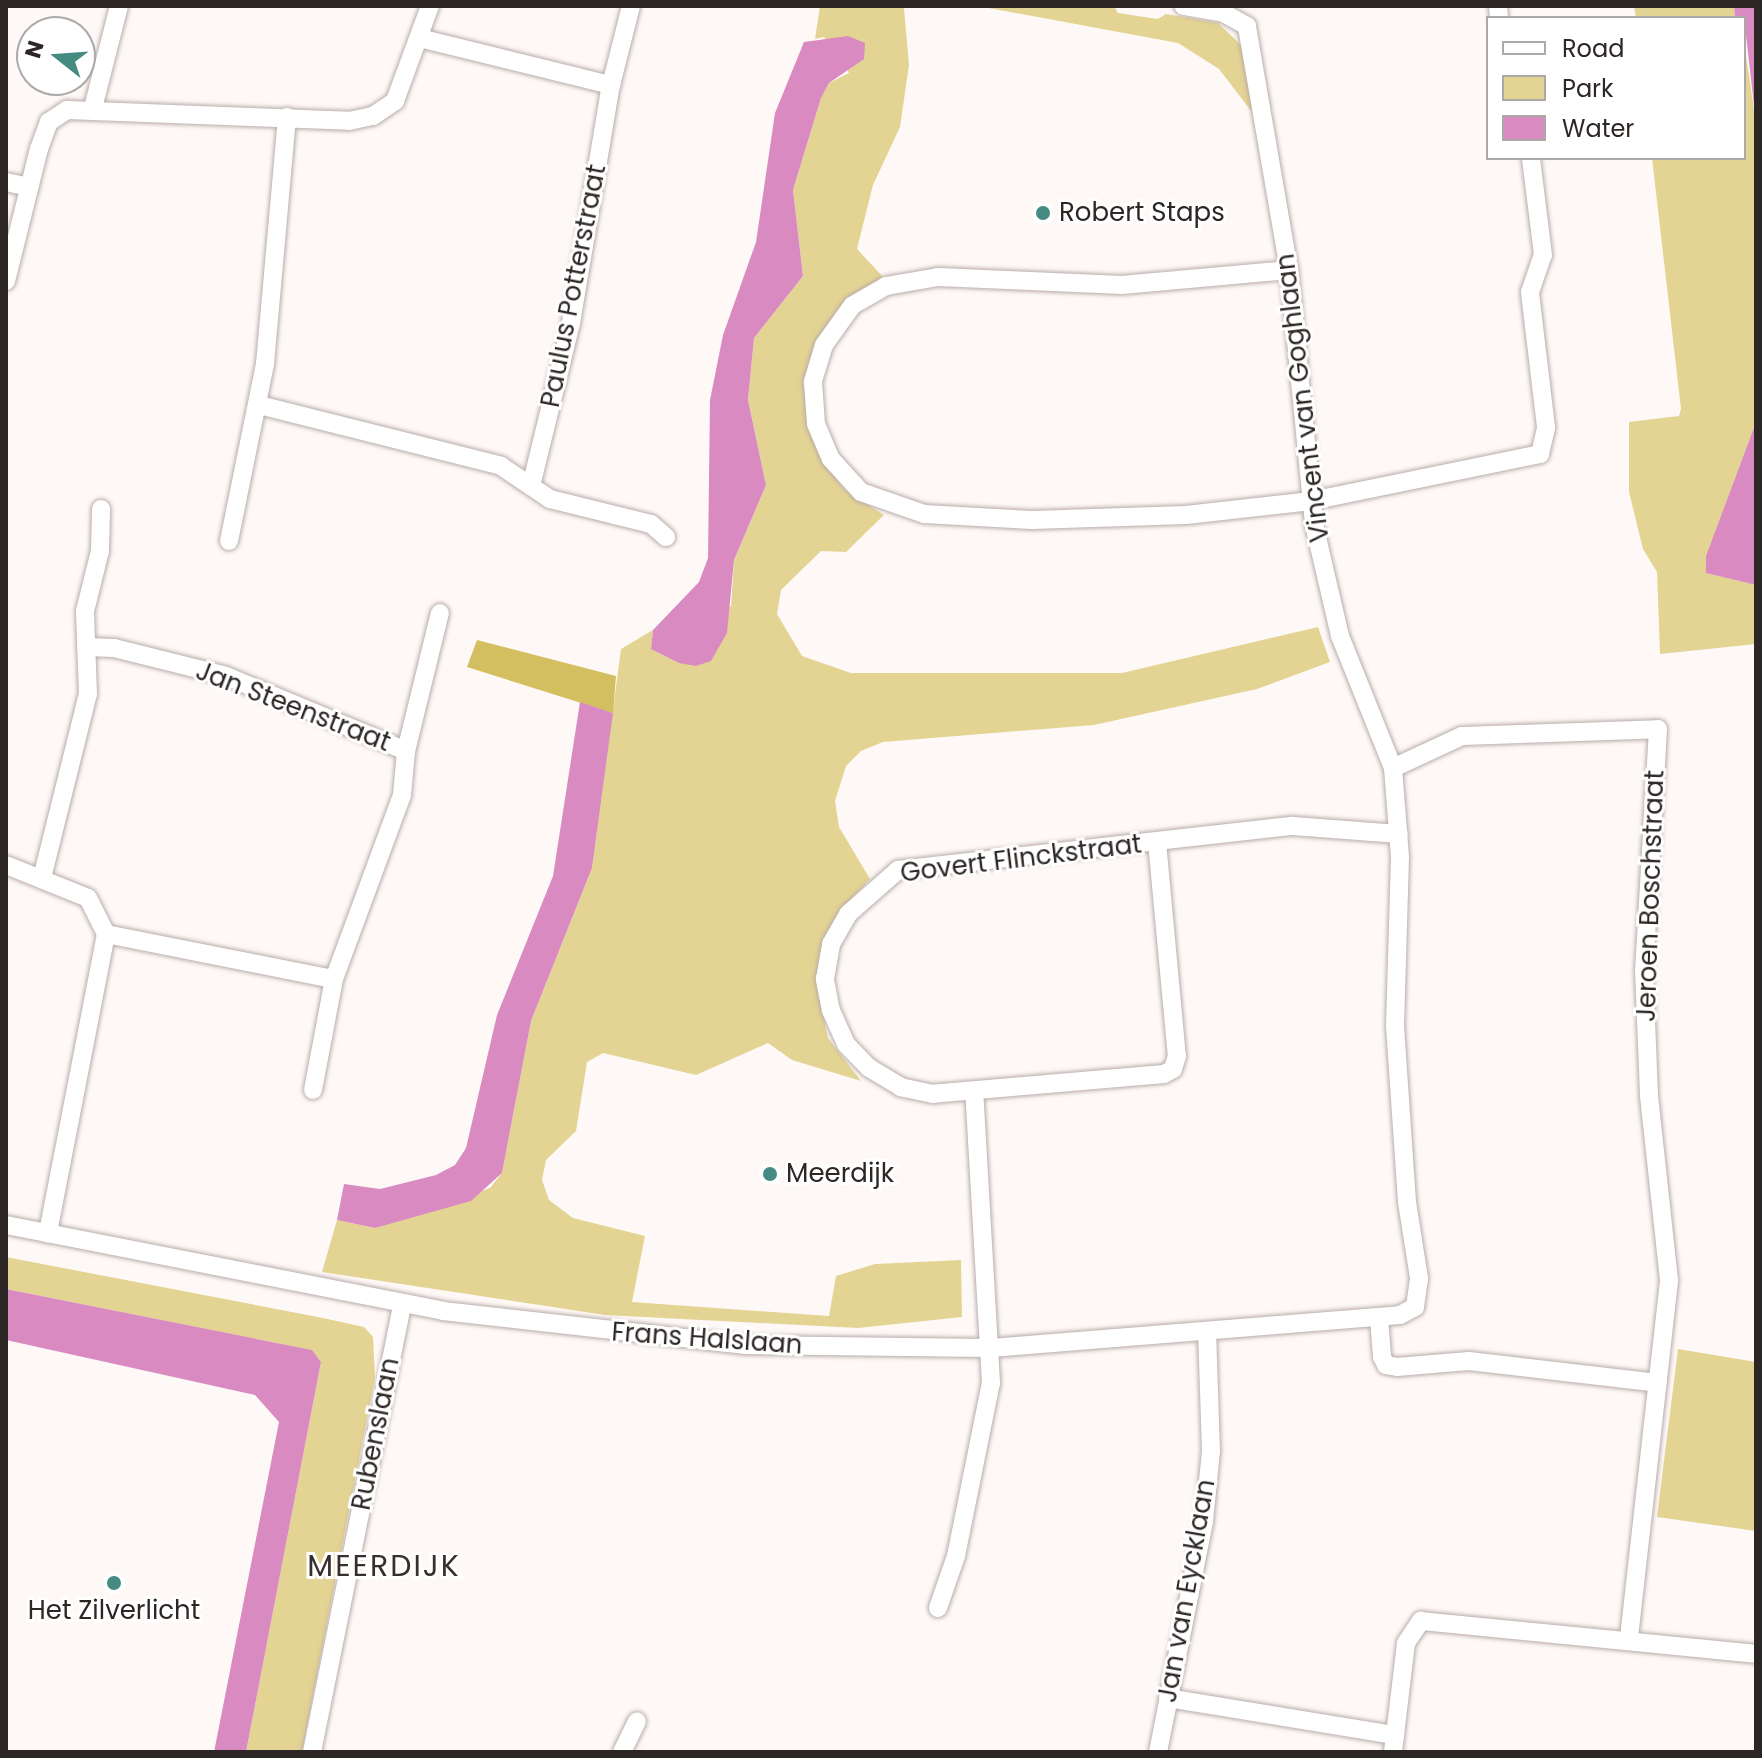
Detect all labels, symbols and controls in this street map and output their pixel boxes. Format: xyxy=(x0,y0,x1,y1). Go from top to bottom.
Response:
north arrow xyxy=(16,16,96,96)
legend xyxy=(1486,16,1746,160)
text: Road xyxy=(1562,32,1624,65)
text: N xyxy=(17,37,52,62)
text: Park xyxy=(1562,72,1613,105)
text: Water xyxy=(1562,112,1634,145)
street label: Paulus Potterstraat xyxy=(535,162,613,410)
place label: Robert Staps xyxy=(1059,197,1225,229)
marker: Robert Staps xyxy=(1034,204,1052,222)
street label: Vincent van Goghlaan xyxy=(1270,252,1336,544)
street label: Jan Steenstraat xyxy=(191,656,395,758)
street label: Jeroen Boschstraat xyxy=(1631,770,1671,1022)
street label: Govert Flinckstraat xyxy=(899,829,1143,889)
place label: Meerdijk xyxy=(786,1158,894,1190)
marker: Meerdijk xyxy=(761,1165,779,1183)
street label: Frans Halslaan xyxy=(611,1317,803,1361)
street label: Rubenslaan xyxy=(346,1355,406,1513)
street label: Jan van Eycklaan xyxy=(1152,1477,1222,1705)
district label: MEERDIJK xyxy=(307,1548,461,1584)
marker: Het Zilverlicht xyxy=(105,1574,123,1592)
place label: Het Zilverlicht xyxy=(28,1595,200,1627)

